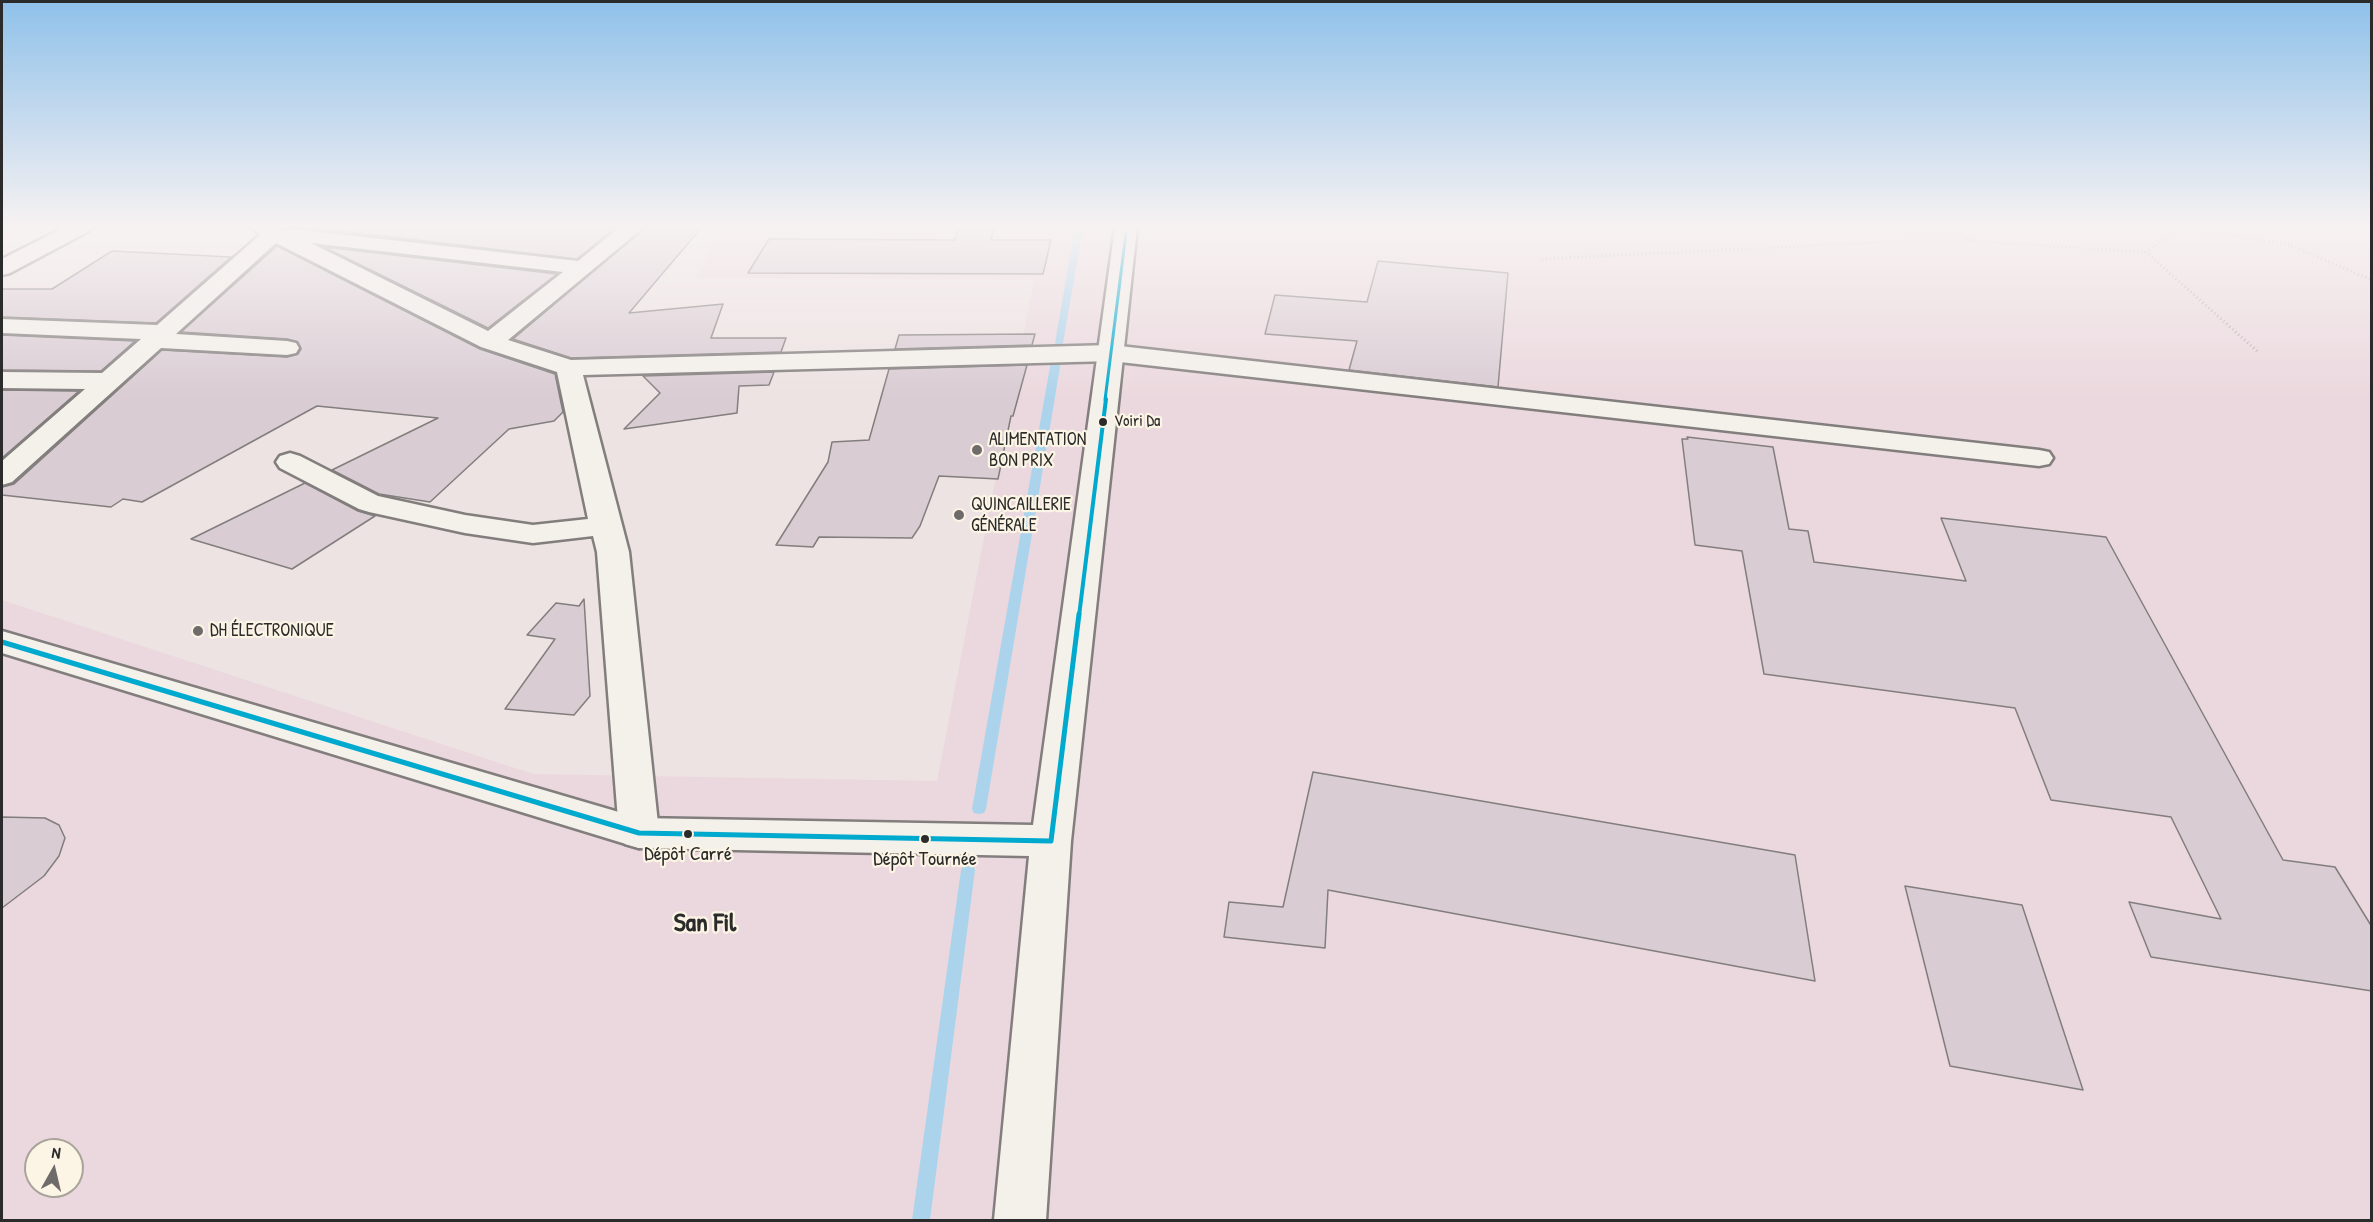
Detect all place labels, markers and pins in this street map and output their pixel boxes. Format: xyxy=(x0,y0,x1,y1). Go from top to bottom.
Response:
place label: Voiri Da xyxy=(1114,412,1160,432)
marker: Voiri Da xyxy=(1097,416,1109,428)
place label: ALIMENTATION BON PRIX xyxy=(989,429,1086,472)
marker: ALIMENTATION BON PRIX xyxy=(970,443,984,457)
place label: QUINCAILLERIE GÉNÉRALE xyxy=(971,494,1071,536)
marker: QUINCAILLERIE GÉNÉRALE xyxy=(952,508,966,522)
place label: DH ÉLECTRONIQUE xyxy=(210,620,334,642)
marker: DH ÉLECTRONIQUE xyxy=(191,624,205,638)
marker: Dépôt Carré xyxy=(682,828,694,840)
marker: Dépôt Tournée xyxy=(919,833,931,845)
place label: Dépôt Carré xyxy=(644,843,732,867)
place label: Dépôt Tournée xyxy=(873,848,977,872)

